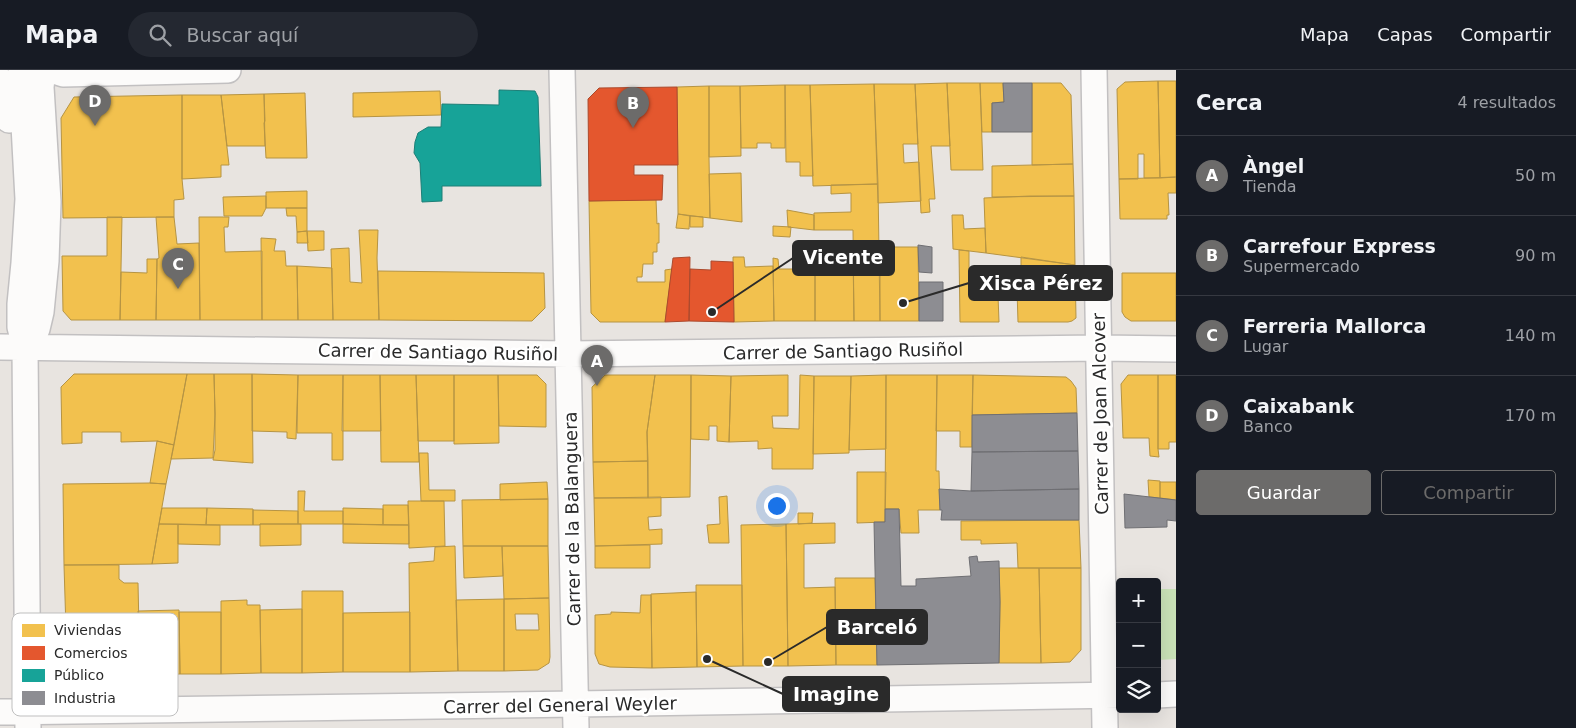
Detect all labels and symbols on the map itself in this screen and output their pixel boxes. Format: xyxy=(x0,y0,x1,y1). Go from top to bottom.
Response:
pin: D xyxy=(79,85,111,126)
pin: B xyxy=(617,87,649,128)
callout: Vicente xyxy=(793,241,894,275)
text: Vicente xyxy=(803,246,883,268)
pin: C xyxy=(162,248,194,289)
callout: Xisca Pérez xyxy=(969,266,1112,300)
text: Xisca Pérez xyxy=(979,272,1103,294)
street label: Carrer de Joan Alcover xyxy=(1088,312,1112,515)
street label: Carrer de Santiago Rusiñol xyxy=(723,338,963,364)
street label: Carrer de Santiago Rusiñol xyxy=(318,339,558,365)
pin: A xyxy=(581,345,613,386)
street label: Carrer de la Balanguera xyxy=(560,411,584,627)
your location xyxy=(764,493,790,519)
callout: Barceló xyxy=(827,610,927,644)
legend xyxy=(12,613,178,716)
text: Barceló xyxy=(837,616,917,638)
text: Viviendas xyxy=(54,622,122,638)
text: Comercios xyxy=(54,645,128,661)
text: Público xyxy=(54,667,104,683)
callout: Imagine xyxy=(783,677,889,711)
text: Imagine xyxy=(793,683,879,705)
text: Industria xyxy=(54,690,116,706)
street label: Carrer del General Weyler xyxy=(443,692,678,718)

